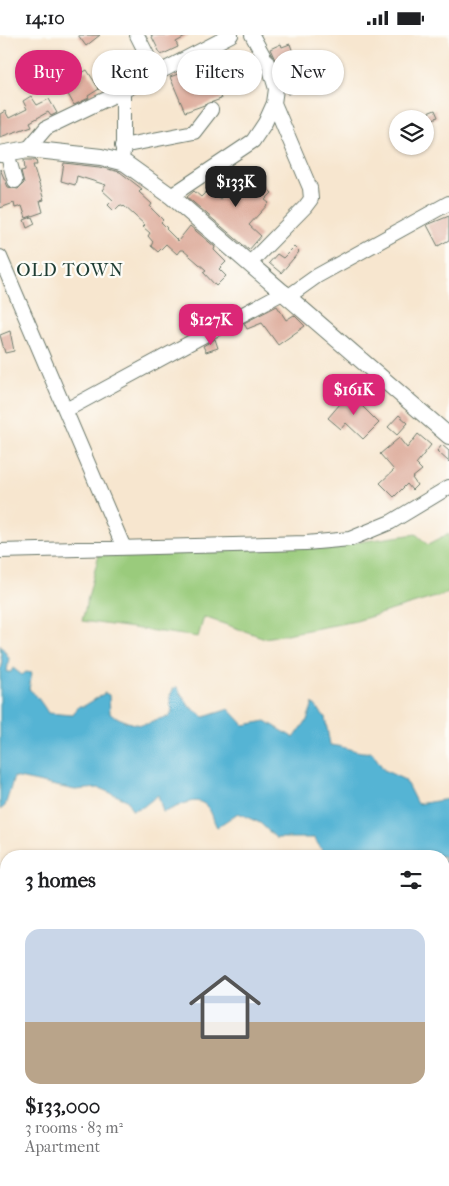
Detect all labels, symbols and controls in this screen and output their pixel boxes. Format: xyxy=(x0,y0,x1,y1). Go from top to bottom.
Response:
text: 14:10 xyxy=(25,7,65,29)
chip: Buy xyxy=(15,50,82,95)
chip: Rent xyxy=(92,50,167,95)
chip: Filters xyxy=(177,50,262,95)
chip: New xyxy=(272,50,344,95)
map controls xyxy=(389,110,434,155)
button: layers xyxy=(389,110,434,155)
pin: $133K xyxy=(201,165,271,208)
text: $133K xyxy=(216,172,256,191)
district label: OLD TOWN xyxy=(16,260,124,281)
pin: $127K xyxy=(176,303,246,346)
text: $127K xyxy=(190,310,232,329)
pin: $161K xyxy=(319,373,389,416)
text: $161K xyxy=(334,380,374,399)
icon: filters xyxy=(397,866,425,894)
text: 3 homes xyxy=(25,868,96,892)
icon: home xyxy=(180,962,270,1052)
text: $133,000 xyxy=(25,1094,100,1118)
text: 3 rooms · 83 m² xyxy=(25,1118,123,1137)
text: Apartment xyxy=(25,1137,100,1156)

